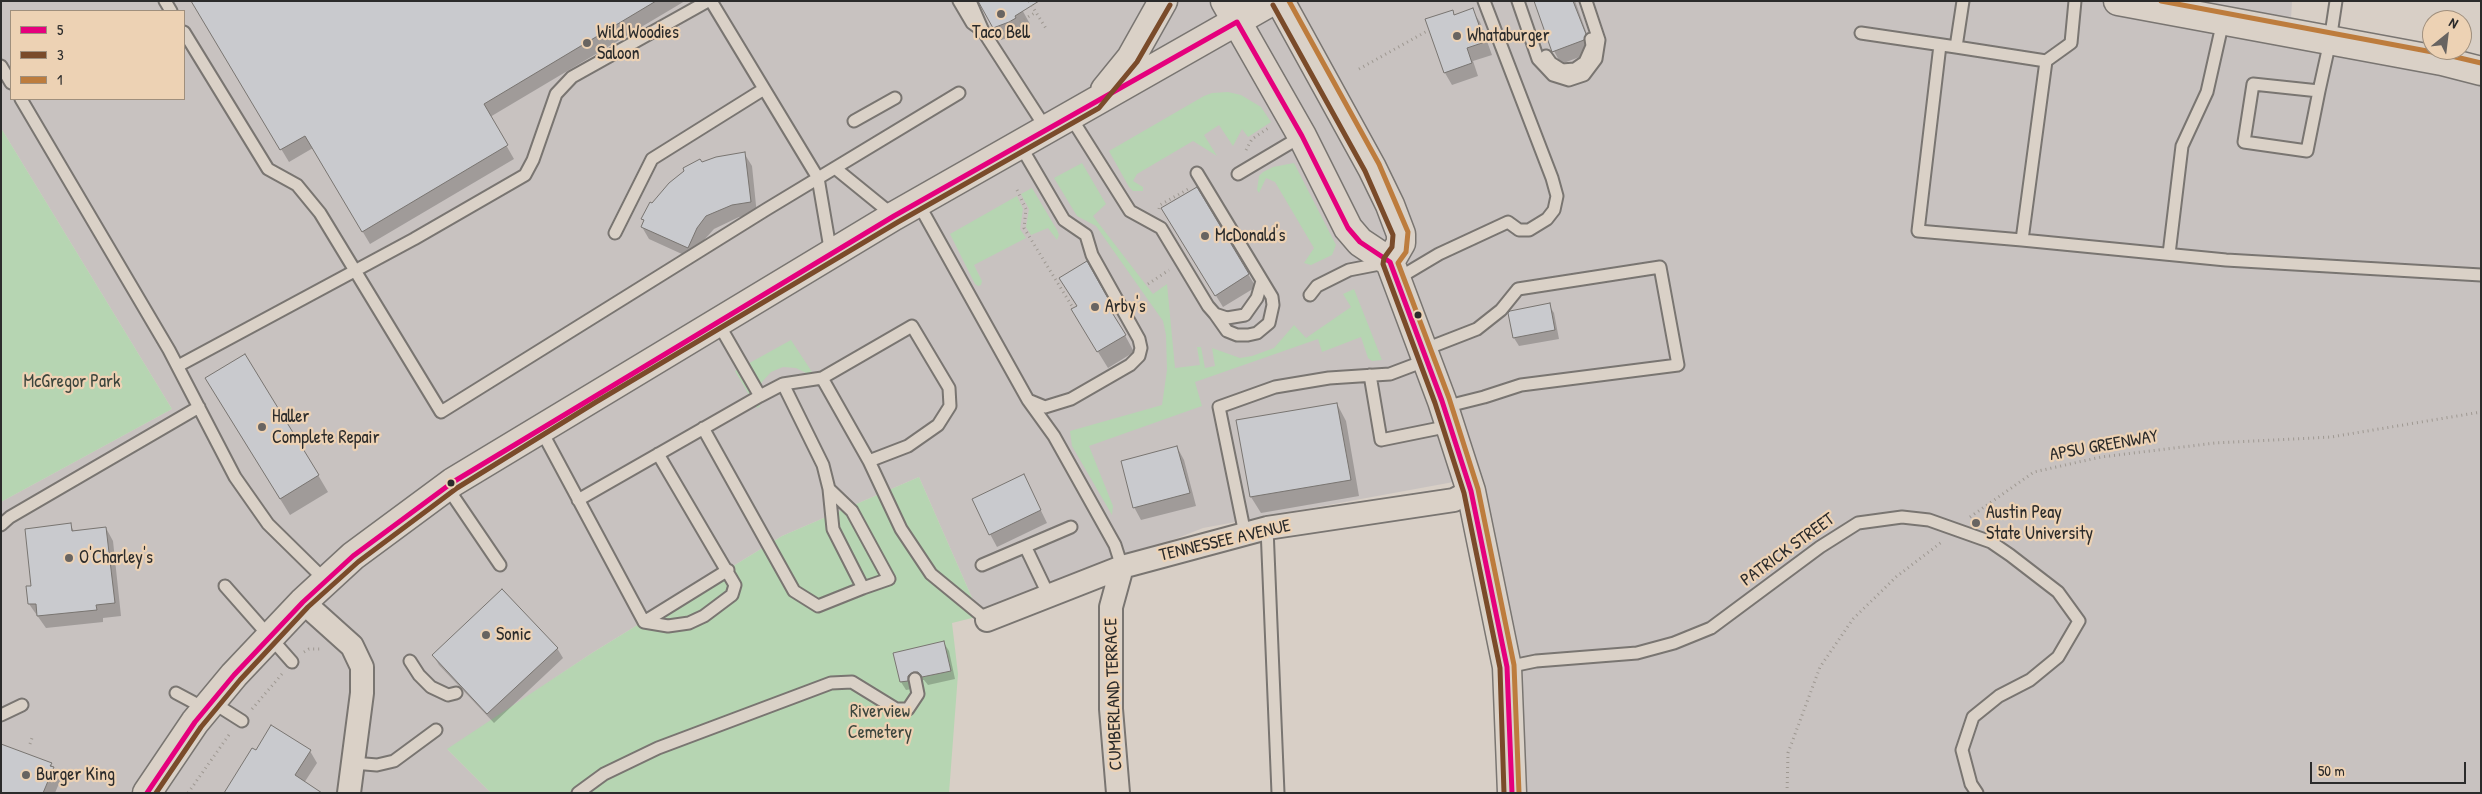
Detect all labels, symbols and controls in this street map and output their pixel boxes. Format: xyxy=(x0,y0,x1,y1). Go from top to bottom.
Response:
marker: Taco Bell xyxy=(995,8,1007,20)
legend xyxy=(10,10,185,100)
north arrow xyxy=(2422,10,2472,60)
text: N xyxy=(2446,12,2462,32)
text: 5 xyxy=(57,19,63,40)
place label: Wild Woodies Saloon xyxy=(597,22,679,64)
place label: Taco Bell xyxy=(972,22,1030,44)
place label: Whataburger xyxy=(1467,25,1550,47)
marker: Whataburger xyxy=(1451,30,1463,42)
marker: Wild Woodies Saloon xyxy=(581,37,593,49)
text: 3 xyxy=(57,44,64,65)
text: 1 xyxy=(57,69,62,90)
place label: McDonald's xyxy=(1215,225,1285,247)
marker: McDonald's xyxy=(1199,230,1211,242)
place label: Arby's xyxy=(1105,296,1146,318)
marker: Arby's xyxy=(1089,301,1101,313)
unlabelled marker xyxy=(1413,310,1423,320)
park label: McGregor Park xyxy=(24,371,120,393)
place label: Haller Complete Repair xyxy=(272,406,380,448)
marker: Haller Complete Repair xyxy=(256,421,268,433)
street label: APSU GREENWAY xyxy=(2048,426,2160,466)
unlabelled marker xyxy=(446,478,456,488)
place label: Austin Peay State University xyxy=(1986,502,2093,544)
street label: PATRICK STREET xyxy=(1737,509,1839,591)
street label: TENNESSEE AVENUE xyxy=(1157,515,1293,567)
marker: Austin Peay State University xyxy=(1970,517,1982,529)
place label: O'Charley's xyxy=(79,547,153,569)
marker: O'Charley's xyxy=(63,552,75,564)
street label: CUMBERLAND TERRACE xyxy=(1101,617,1127,771)
place label: Sonic xyxy=(496,624,531,646)
marker: Sonic xyxy=(480,629,492,641)
park label: Riverview Cemetery xyxy=(848,701,912,744)
scale bar xyxy=(2312,752,2468,784)
text: 50 m xyxy=(2318,760,2345,781)
place label: Burger King xyxy=(36,764,115,786)
marker: Burger King xyxy=(20,769,32,781)

